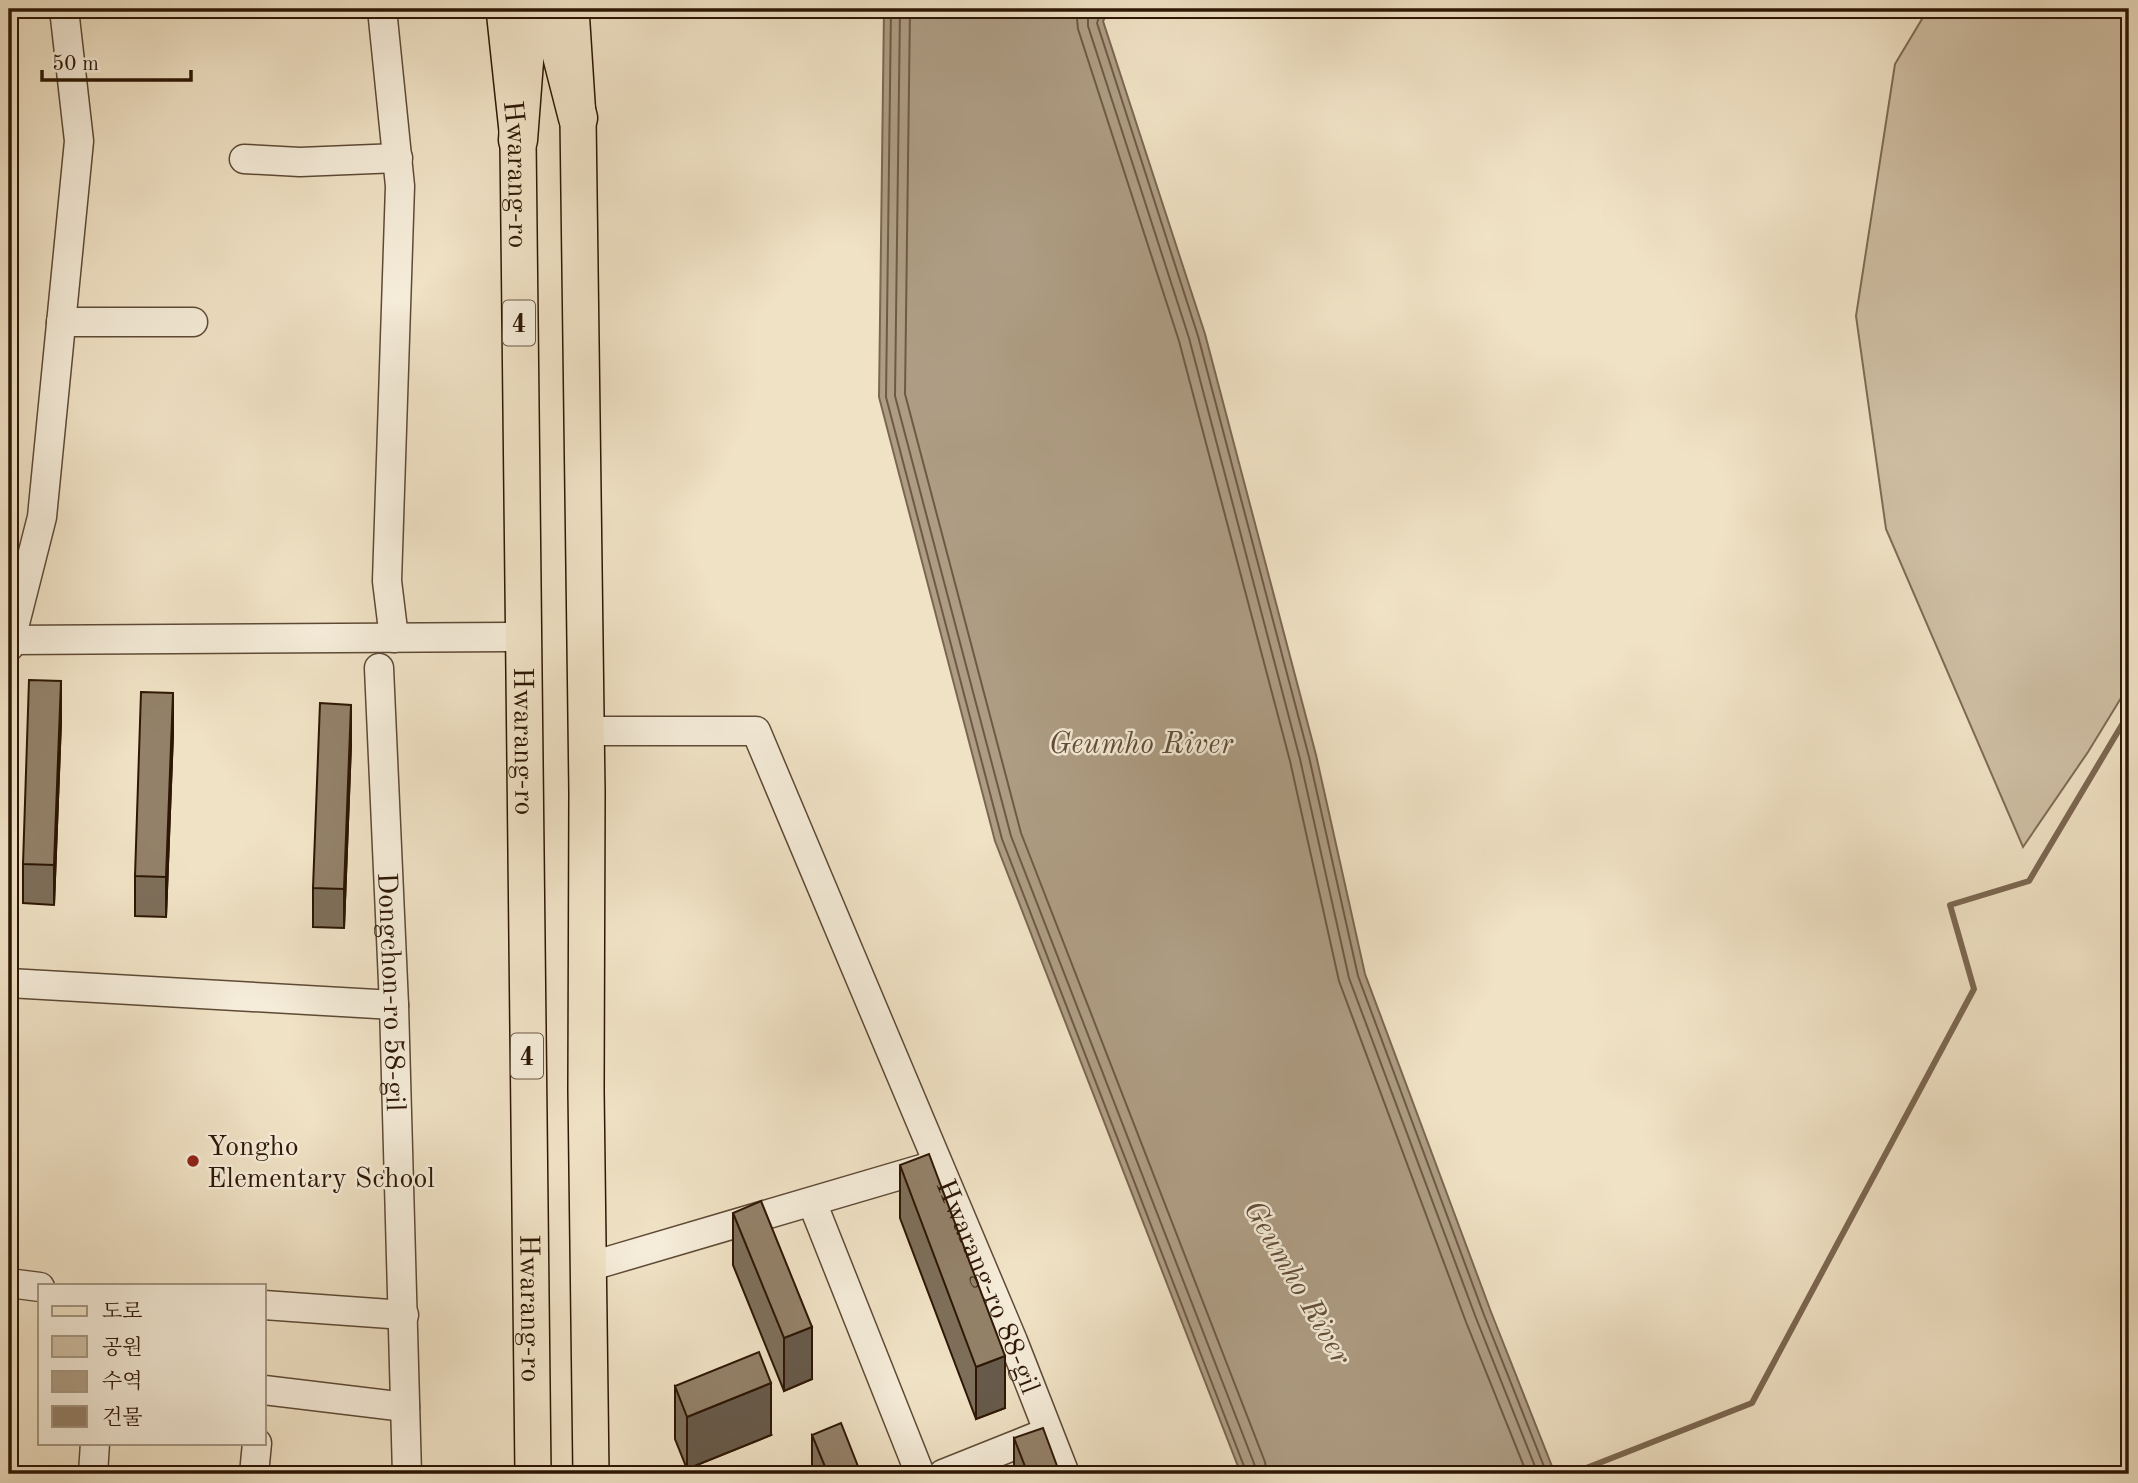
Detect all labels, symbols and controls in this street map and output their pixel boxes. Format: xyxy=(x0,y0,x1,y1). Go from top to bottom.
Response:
scale bar xyxy=(42,38,191,82)
text: 50 m xyxy=(52,54,99,75)
street label: Hwarang-ro xyxy=(497,99,530,248)
road number: 4 xyxy=(503,300,535,346)
street label: Hwarang-ro xyxy=(507,667,537,815)
water label: Geumho River xyxy=(1049,730,1234,760)
street label: Dongchon-ro 58-gil xyxy=(371,872,408,1112)
road number: 4 xyxy=(511,1034,543,1078)
place label: Yongho Elementary School xyxy=(207,1134,435,1194)
marker: Yongho Elementary School xyxy=(185,1153,201,1169)
street label: Hwarang-ro 88-gil xyxy=(930,1176,1043,1398)
water label: Geumho River xyxy=(1237,1196,1356,1371)
street label: Hwarang-ro xyxy=(513,1234,543,1382)
legend xyxy=(38,1284,266,1444)
text: 도로 xyxy=(102,1301,143,1323)
text: 공원 xyxy=(102,1336,143,1359)
text: 수역 xyxy=(102,1370,143,1393)
text: 건물 xyxy=(102,1406,143,1429)

